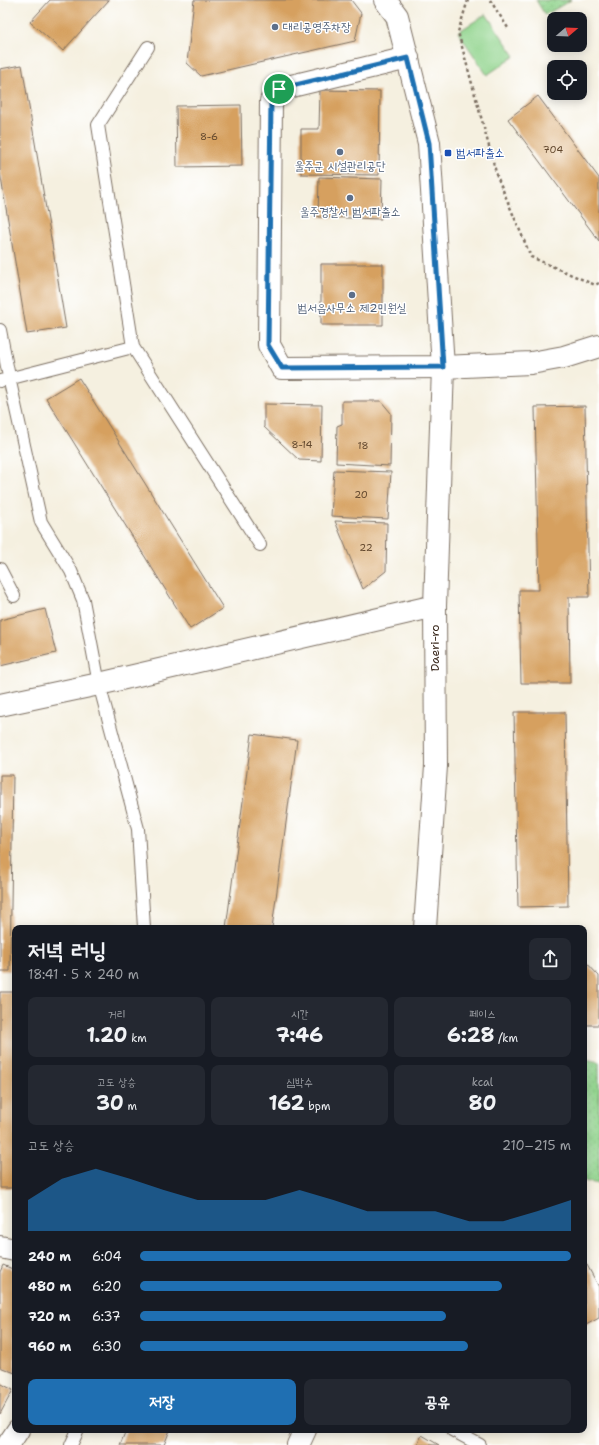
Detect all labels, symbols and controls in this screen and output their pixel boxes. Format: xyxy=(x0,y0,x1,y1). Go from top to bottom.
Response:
north arrow xyxy=(547,12,587,52)
map controls xyxy=(547,12,587,100)
place label: 대리공영주차장 xyxy=(283,19,351,35)
marker: 대리공영주차장 xyxy=(270,22,280,32)
button: locate xyxy=(547,60,587,100)
pin xyxy=(262,72,296,106)
icon: arrive xyxy=(268,78,290,100)
house number: 8-6 xyxy=(200,130,218,143)
house number: 704 xyxy=(543,143,563,156)
place label: 범서파출소 xyxy=(456,145,504,161)
marker: 울주군 시설관리공단 xyxy=(335,147,345,157)
marker: 범서파출소 xyxy=(443,148,453,158)
place label: 울주군 시설관리공단 xyxy=(295,158,386,174)
marker: 울주경찰서 범서파출소 xyxy=(345,193,355,203)
place label: 울주경찰서 범서파출소 xyxy=(300,204,400,220)
marker: 범서읍사무소 제2민원실 xyxy=(347,290,357,300)
place label: 범서읍사무소 제2민원실 xyxy=(297,300,407,316)
house number: 8-14 xyxy=(292,438,312,451)
house number: 18 xyxy=(357,439,369,452)
house number: 20 xyxy=(354,488,368,501)
house number: 22 xyxy=(359,541,373,554)
street label: Daeri-ro xyxy=(427,624,443,672)
text: 저녁 러닝 xyxy=(28,936,106,965)
button: share xyxy=(529,938,571,980)
text: 18:41 · 5 × 240 m xyxy=(28,966,139,983)
text: 거리 xyxy=(108,1007,125,1022)
text: 시간 xyxy=(291,1007,308,1022)
text: 페이스 xyxy=(469,1007,496,1022)
text: 1.20 xyxy=(86,1022,127,1048)
text: 7:46 xyxy=(276,1022,323,1048)
text: 6:28 xyxy=(447,1022,495,1048)
text: km xyxy=(127,1031,147,1046)
text: /km xyxy=(495,1031,518,1046)
text: 고도 상승 xyxy=(97,1075,136,1090)
text: 심박수 xyxy=(286,1075,313,1090)
text: kcal xyxy=(472,1075,493,1090)
text: 30 xyxy=(96,1090,124,1116)
text: 162 xyxy=(269,1090,305,1116)
text: 80 xyxy=(469,1090,496,1116)
text: m xyxy=(124,1099,137,1114)
text: bpm xyxy=(305,1099,330,1114)
text: 고도 상승 xyxy=(28,1137,74,1154)
text: 210–215 m xyxy=(502,1137,571,1154)
text: 240 m xyxy=(28,1248,71,1265)
text: 6:04 xyxy=(92,1248,122,1265)
text: 480 m xyxy=(28,1278,71,1295)
text: 6:20 xyxy=(92,1278,121,1295)
text: 720 m xyxy=(28,1308,71,1325)
text: 6:37 xyxy=(92,1308,121,1325)
text: 960 m xyxy=(28,1338,71,1355)
text: 6:30 xyxy=(92,1338,121,1355)
button: 저장 xyxy=(28,1379,296,1425)
button: 공유 xyxy=(304,1379,571,1425)

